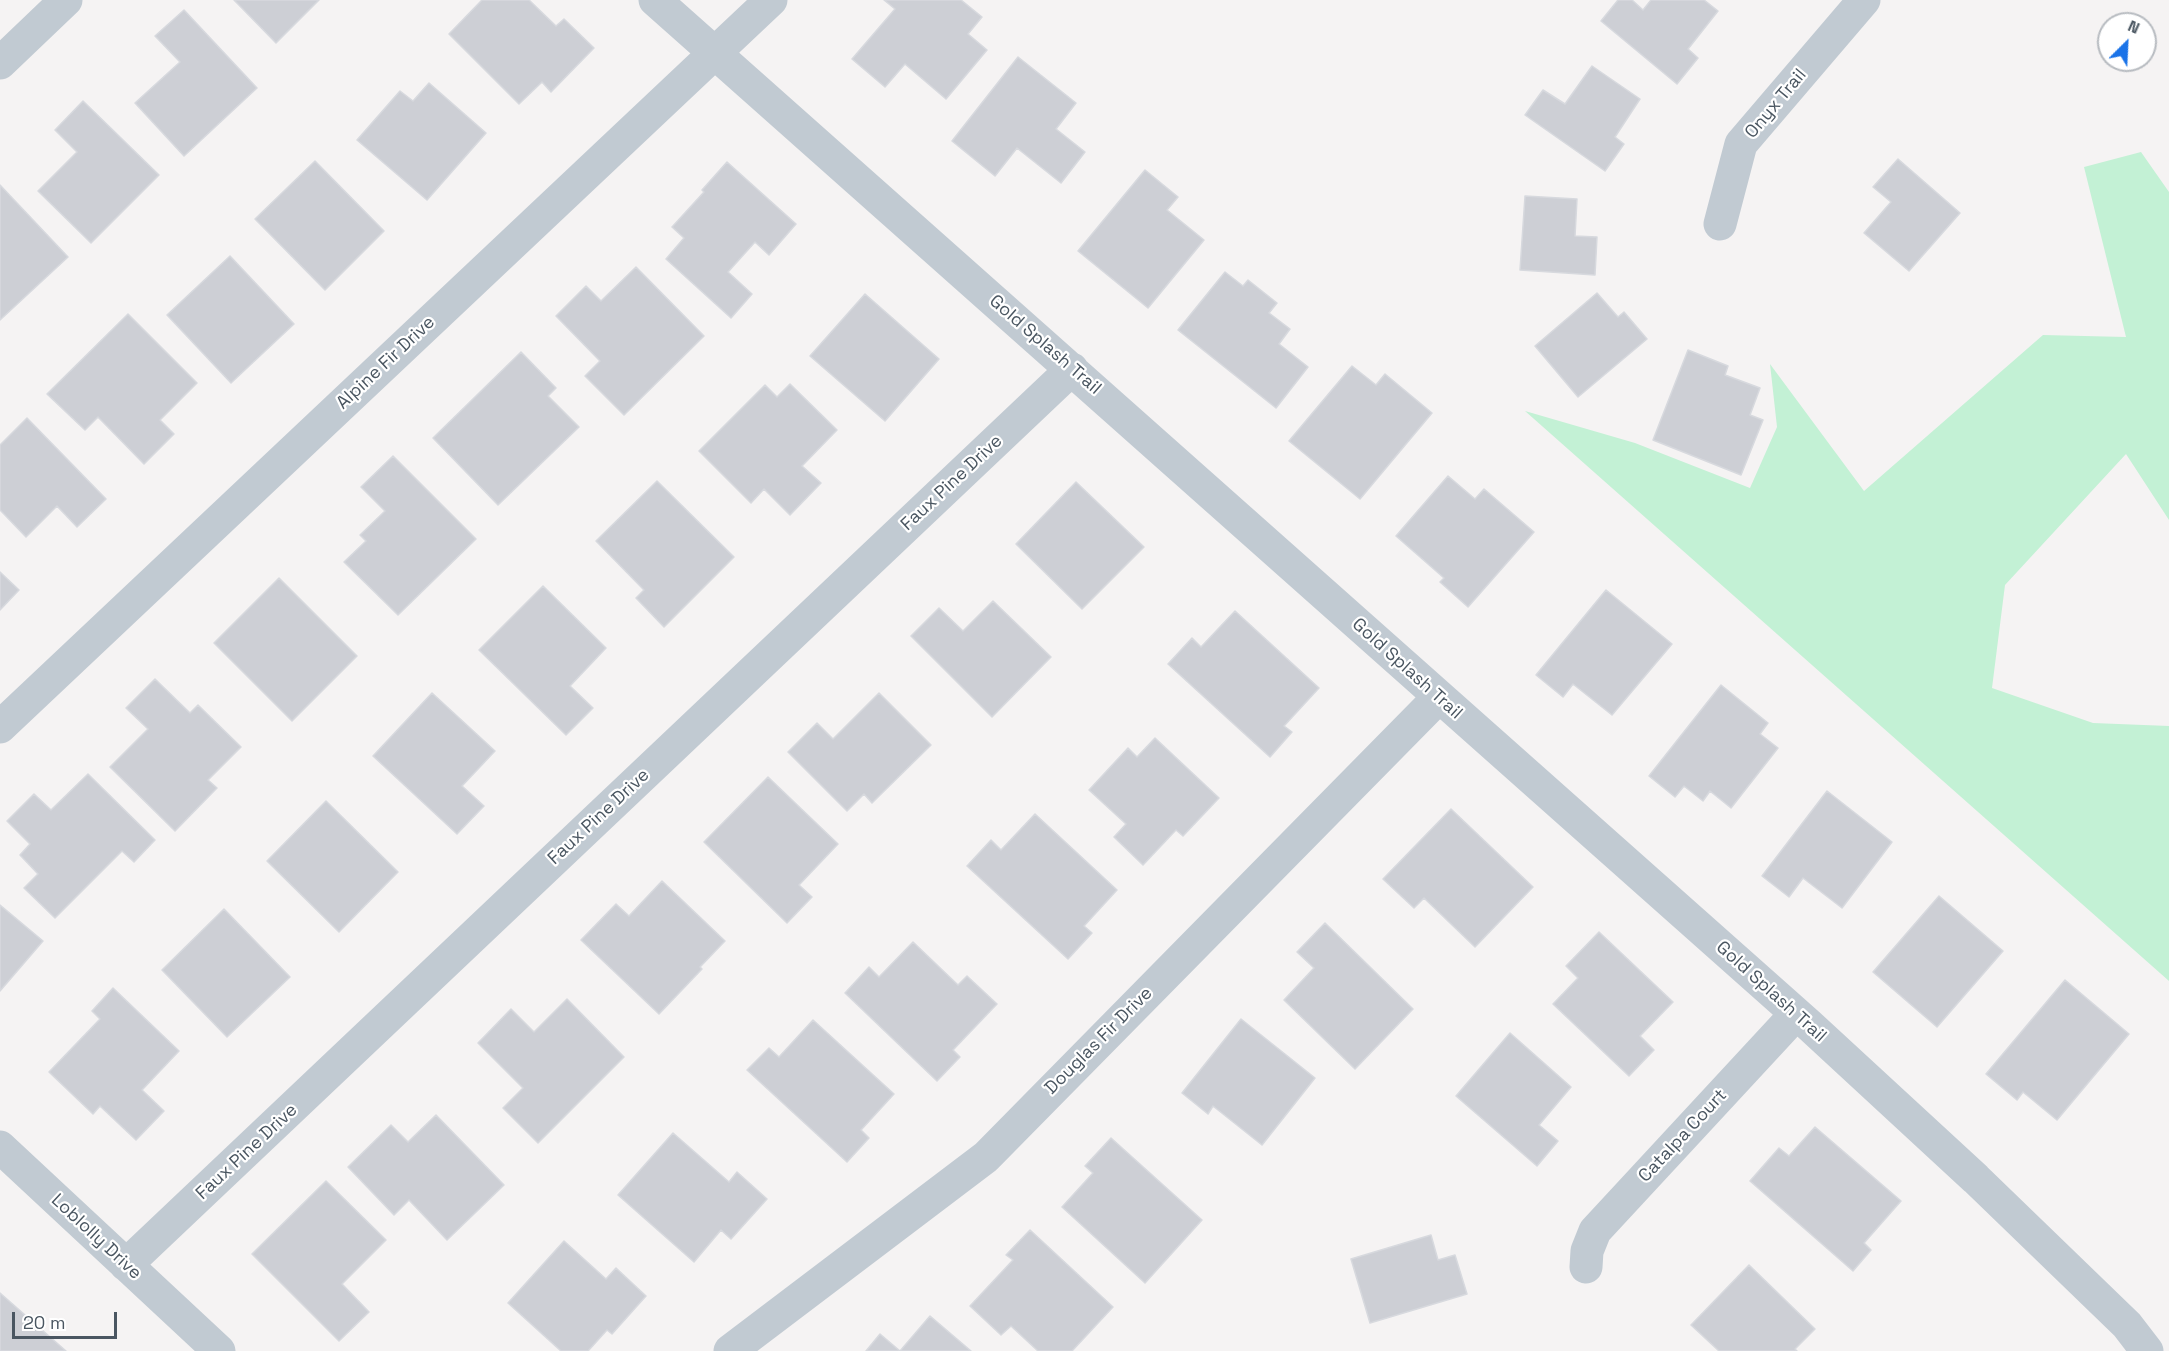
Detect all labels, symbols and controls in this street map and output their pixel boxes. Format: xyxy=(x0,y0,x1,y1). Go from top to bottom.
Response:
north arrow xyxy=(2097,12,2157,72)
text: N xyxy=(2125,15,2143,39)
street label: Onyx Trail xyxy=(1741,65,1811,143)
street label: Gold Splash Trail xyxy=(985,291,1105,399)
street label: Alpine Fir Drive xyxy=(332,312,440,414)
street label: Faux Pine Drive xyxy=(897,431,1007,535)
street label: Gold Splash Trail xyxy=(1347,614,1467,724)
street label: Faux Pine Drive xyxy=(544,765,654,869)
street label: Gold Splash Trail xyxy=(1711,937,1831,1047)
street label: Douglas Fir Drive xyxy=(1041,983,1157,1099)
street label: Catalpa Court xyxy=(1634,1085,1732,1187)
street label: Faux Pine Drive xyxy=(192,1100,302,1204)
street label: Loblolly Drive xyxy=(46,1190,146,1284)
scale bar xyxy=(15,1300,120,1338)
text: 20 m xyxy=(23,1311,66,1334)

